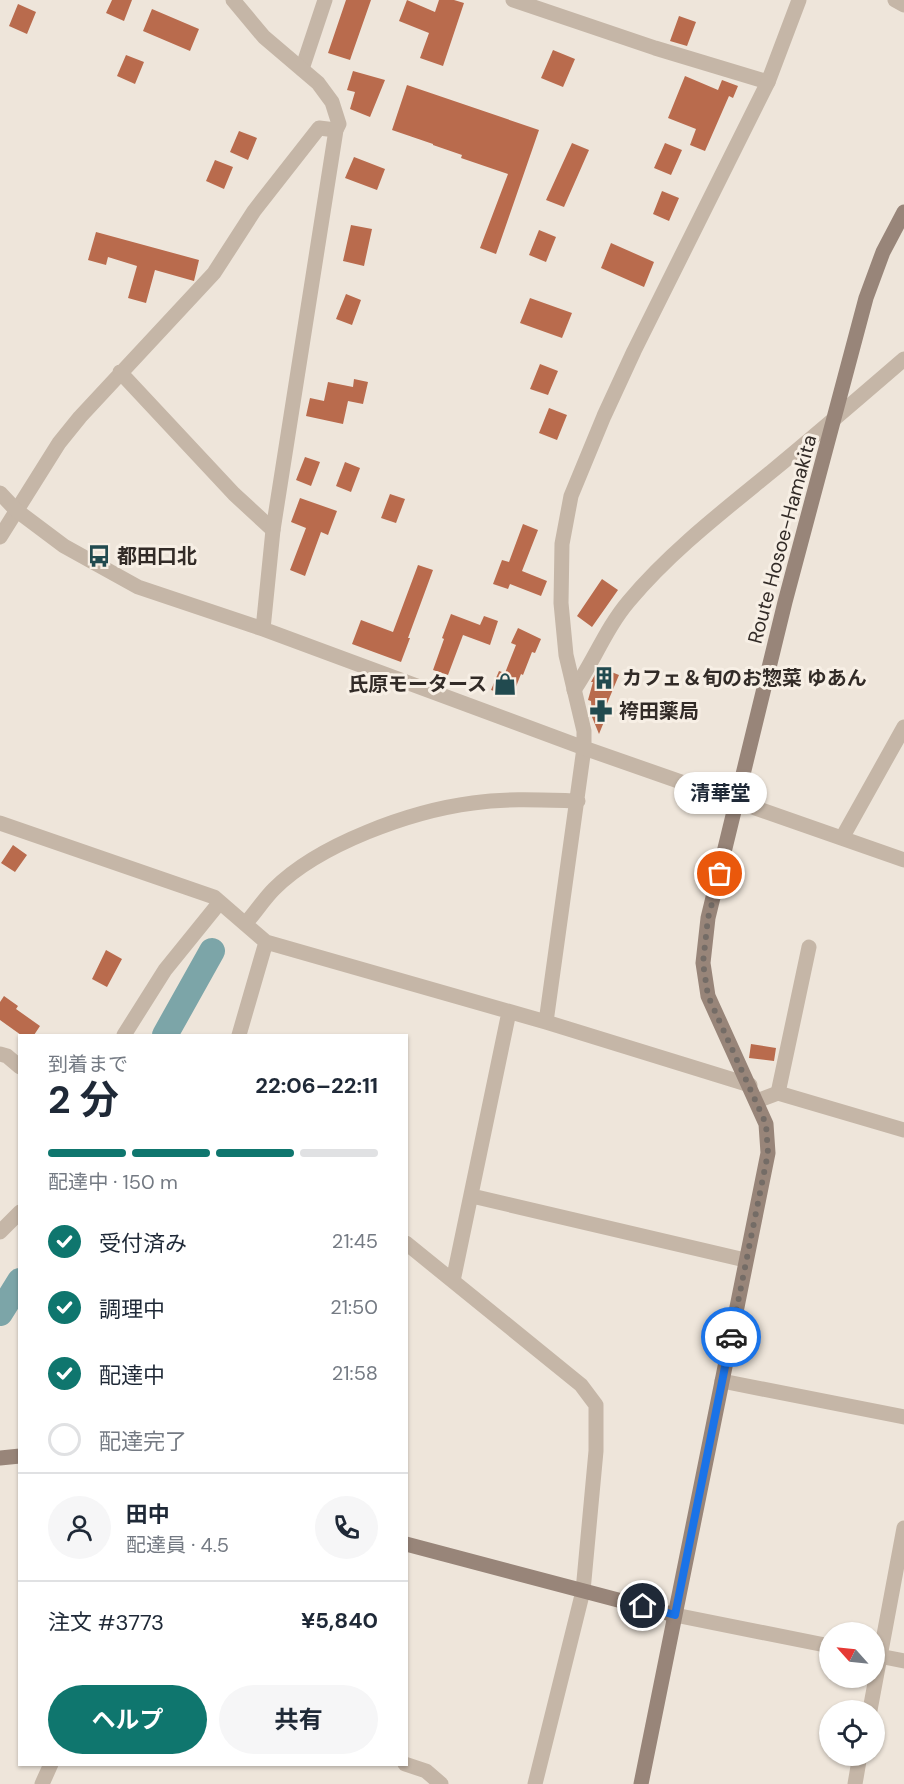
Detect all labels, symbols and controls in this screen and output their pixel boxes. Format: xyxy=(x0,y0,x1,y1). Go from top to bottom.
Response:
street label: Route Hosoe-Hamakita xyxy=(742,432,822,646)
bus stop icon: 都田口北 xyxy=(86,543,112,569)
place label: 都田口北 xyxy=(117,543,197,569)
building icon: カフェ＆旬のお惣菜 ゆあん xyxy=(591,665,617,691)
place label: カフェ＆旬のお惣菜 ゆあん xyxy=(622,665,867,691)
place label: 氏原モータース xyxy=(348,671,487,697)
shop icon: 氏原モータース xyxy=(492,671,518,697)
pharmacy icon: 袴田薬局 xyxy=(588,698,614,724)
place label: 袴田薬局 xyxy=(619,698,699,724)
callout: 清華堂 xyxy=(674,772,766,814)
text: 清華堂 xyxy=(691,780,751,806)
pin xyxy=(694,848,745,899)
icon: bag xyxy=(703,857,736,890)
text: 到着まで xyxy=(48,1051,128,1077)
text: 22:06–22:11 xyxy=(255,1071,378,1100)
text: 2 分 xyxy=(48,1074,119,1125)
text: 配達中 · 150 m xyxy=(48,1169,178,1195)
icon: check xyxy=(48,1225,81,1258)
text: 21:45 xyxy=(332,1228,378,1254)
text: 受付済み xyxy=(99,1229,187,1258)
icon: check xyxy=(48,1291,81,1324)
text: 21:50 xyxy=(330,1294,378,1320)
text: 調理中 xyxy=(99,1295,165,1324)
courier xyxy=(701,1307,761,1367)
icon: car xyxy=(715,1321,748,1354)
icon: check xyxy=(48,1357,81,1390)
text: 21:58 xyxy=(332,1360,378,1386)
text: 配達中 xyxy=(99,1361,165,1390)
text: 配達完了 xyxy=(99,1427,187,1456)
button: person xyxy=(48,1496,111,1559)
button: phone xyxy=(315,1496,378,1559)
text: 田中 xyxy=(126,1500,170,1529)
text: 配達員 · 4.5 xyxy=(126,1532,229,1558)
pin xyxy=(617,1580,668,1631)
icon: home xyxy=(626,1589,659,1622)
text: ¥5,840 xyxy=(301,1606,378,1635)
text: 注文 #3773 xyxy=(48,1608,164,1637)
north arrow xyxy=(819,1622,885,1688)
map controls xyxy=(819,1622,885,1766)
button: ヘルプ xyxy=(48,1685,207,1754)
button: 共有 xyxy=(219,1685,378,1754)
button: locate xyxy=(819,1700,885,1766)

